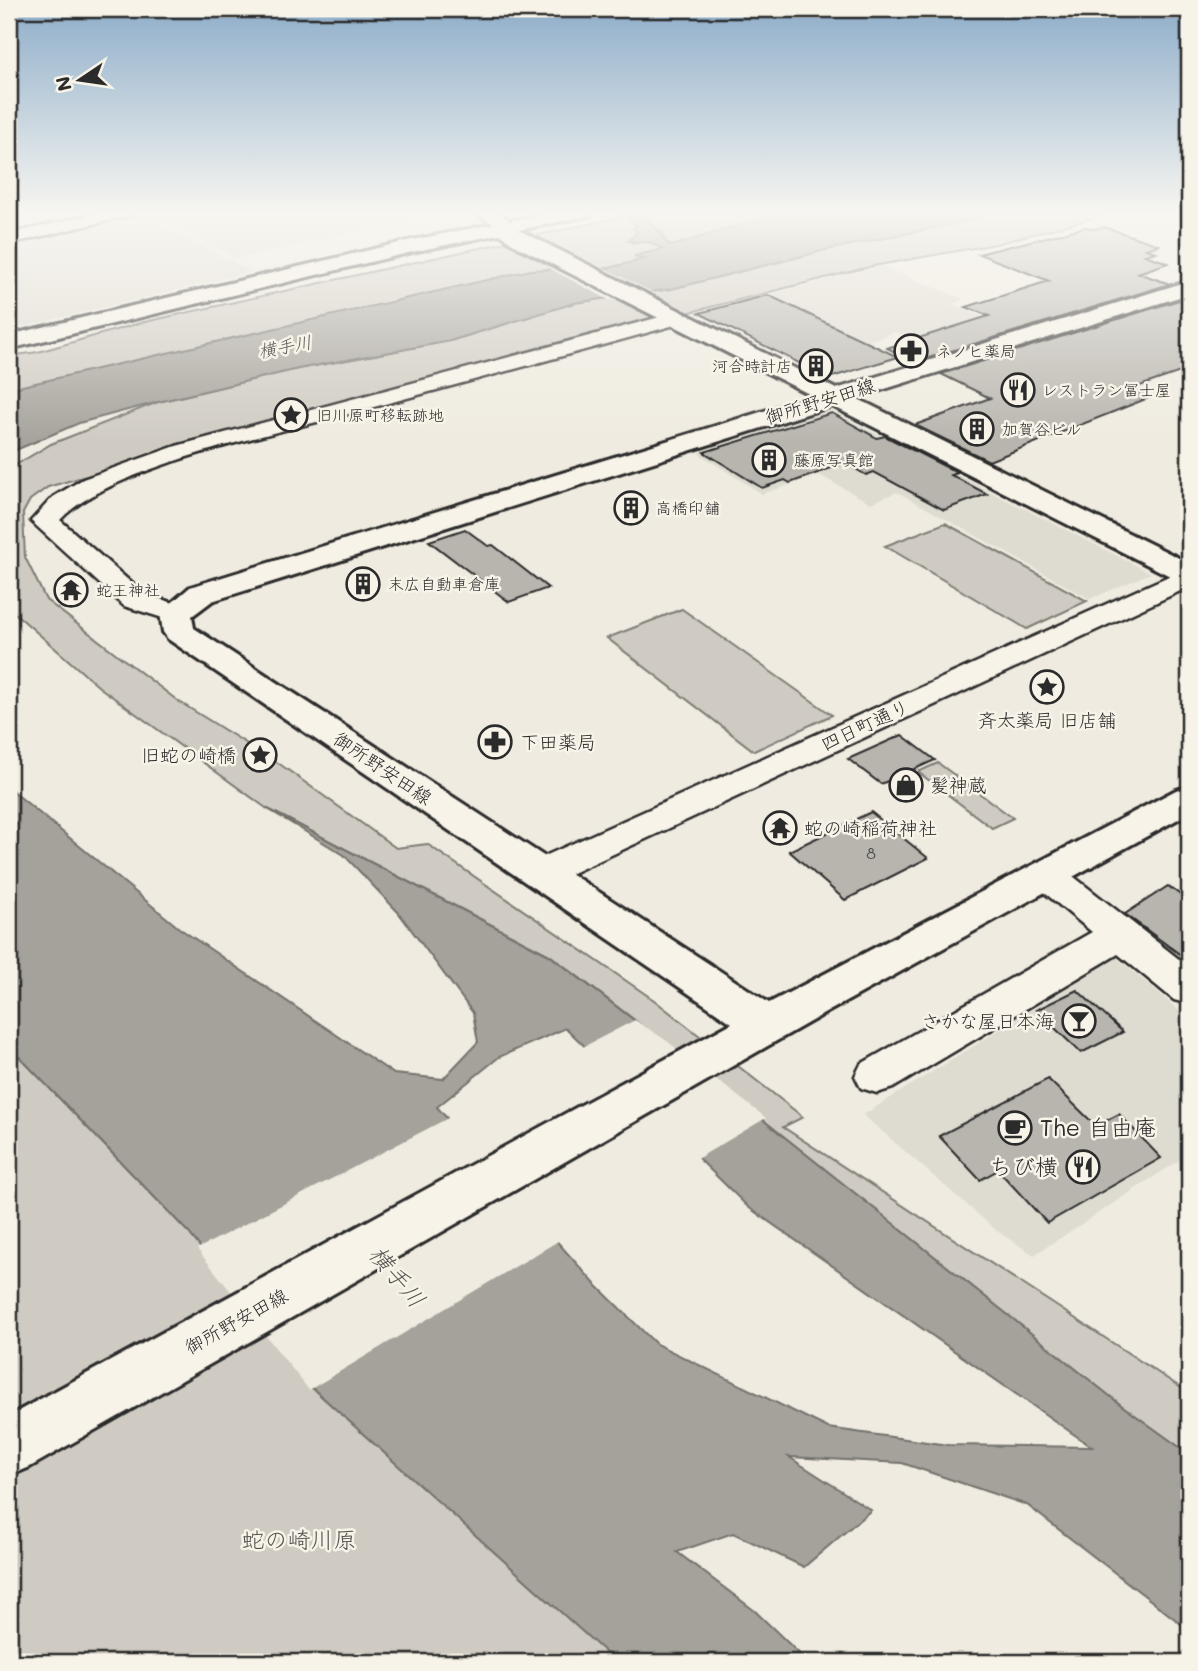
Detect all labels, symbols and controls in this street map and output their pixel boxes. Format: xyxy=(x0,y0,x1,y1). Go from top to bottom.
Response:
north arrow xyxy=(46,46,116,116)
text: N xyxy=(49,74,77,94)
water label: 横手川 xyxy=(256,329,314,363)
pharmacy icon: ネノヒ薬局 xyxy=(892,332,930,370)
place label: ネノヒ薬局 xyxy=(936,340,1016,361)
building icon: 河合時計店 xyxy=(797,347,835,385)
place label: 河合時計店 xyxy=(712,355,792,376)
restaurant icon: レストラン冨士屋 xyxy=(999,371,1037,409)
street label: 御所野安田線 xyxy=(762,372,878,429)
place label: レストラン冨士屋 xyxy=(1042,379,1171,400)
place icon: 旧川原町移転跡地 xyxy=(272,396,310,434)
place label: 旧川原町移転跡地 xyxy=(316,404,444,425)
building icon: 加賀谷ビル xyxy=(958,410,996,448)
place label: 加賀谷ビル xyxy=(1002,418,1082,439)
building icon: 藤原写真館 xyxy=(750,441,788,479)
place label: 藤原写真館 xyxy=(794,449,874,470)
building icon: 高橋印舗 xyxy=(612,489,650,527)
place label: 高橋印舗 xyxy=(656,497,720,518)
building icon: 末広自動車倉庫 xyxy=(344,565,382,603)
temple icon: 蛇王神社 xyxy=(52,571,90,609)
place label: 末広自動車倉庫 xyxy=(388,573,500,594)
place label: 蛇王神社 xyxy=(96,579,160,600)
place icon: 斉太薬局 旧店舗 xyxy=(1028,668,1066,706)
street label: 四日町通り xyxy=(816,693,913,756)
place label: 斉太薬局 旧店舗 xyxy=(977,707,1117,732)
pharmacy icon: 下田薬局 xyxy=(476,723,514,761)
street label: 御所野安田線 xyxy=(329,725,438,810)
place label: 下田薬局 xyxy=(520,729,596,754)
place icon: 旧蛇の崎橋 xyxy=(241,736,279,774)
place label: 旧蛇の崎橋 xyxy=(141,742,236,767)
shop icon: 髪神蔵 xyxy=(887,766,925,804)
place label: 髪神蔵 xyxy=(930,772,987,797)
temple icon: 蛇の崎稲荷神社 xyxy=(761,809,799,847)
place label: 蛇の崎稲荷神社 xyxy=(804,815,937,840)
house number: 8 xyxy=(866,842,876,863)
bar icon: さかな屋日本海 xyxy=(1060,1002,1098,1040)
place label: さかな屋日本海 xyxy=(921,1008,1054,1033)
cafe icon: The 自由庵 xyxy=(996,1109,1034,1147)
place label: The 自由庵 xyxy=(1040,1112,1156,1142)
restaurant icon: ちび横 xyxy=(1064,1148,1102,1186)
place label: ちび横 xyxy=(989,1151,1058,1181)
water label: 横手川 xyxy=(363,1238,433,1314)
street label: 御所野安田線 xyxy=(180,1282,292,1359)
park label: 蛇の崎川原 xyxy=(242,1524,357,1554)

